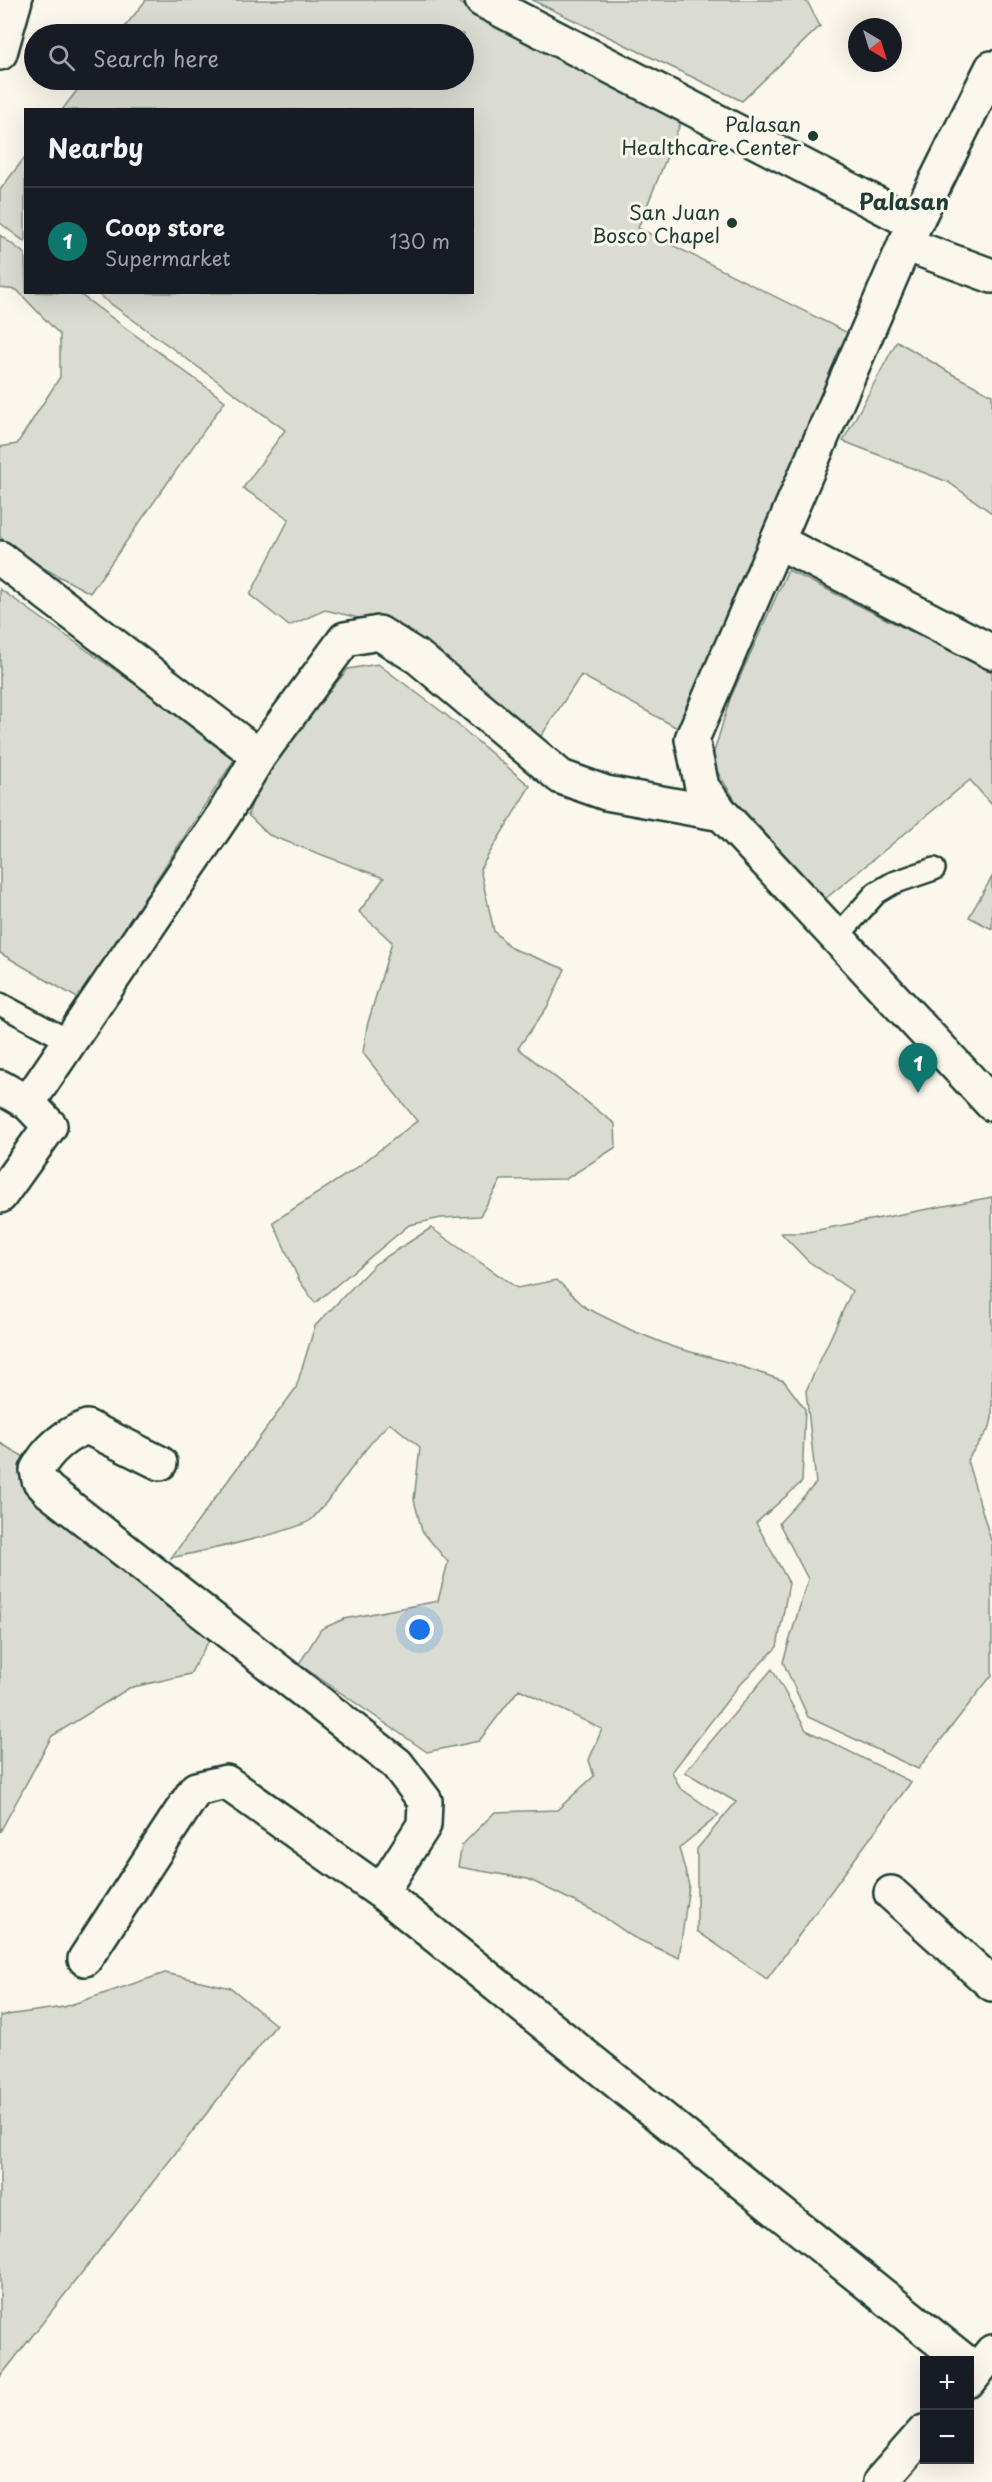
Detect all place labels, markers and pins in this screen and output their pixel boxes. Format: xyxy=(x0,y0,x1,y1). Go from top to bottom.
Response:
place label: Palasan Healthcare Center xyxy=(621,109,802,162)
marker: Palasan Healthcare Center xyxy=(806,129,820,143)
place label: San Juan Bosco Chapel xyxy=(592,197,720,250)
marker: San Juan Bosco Chapel xyxy=(725,216,739,230)
pin: 1 xyxy=(898,1044,938,1093)

